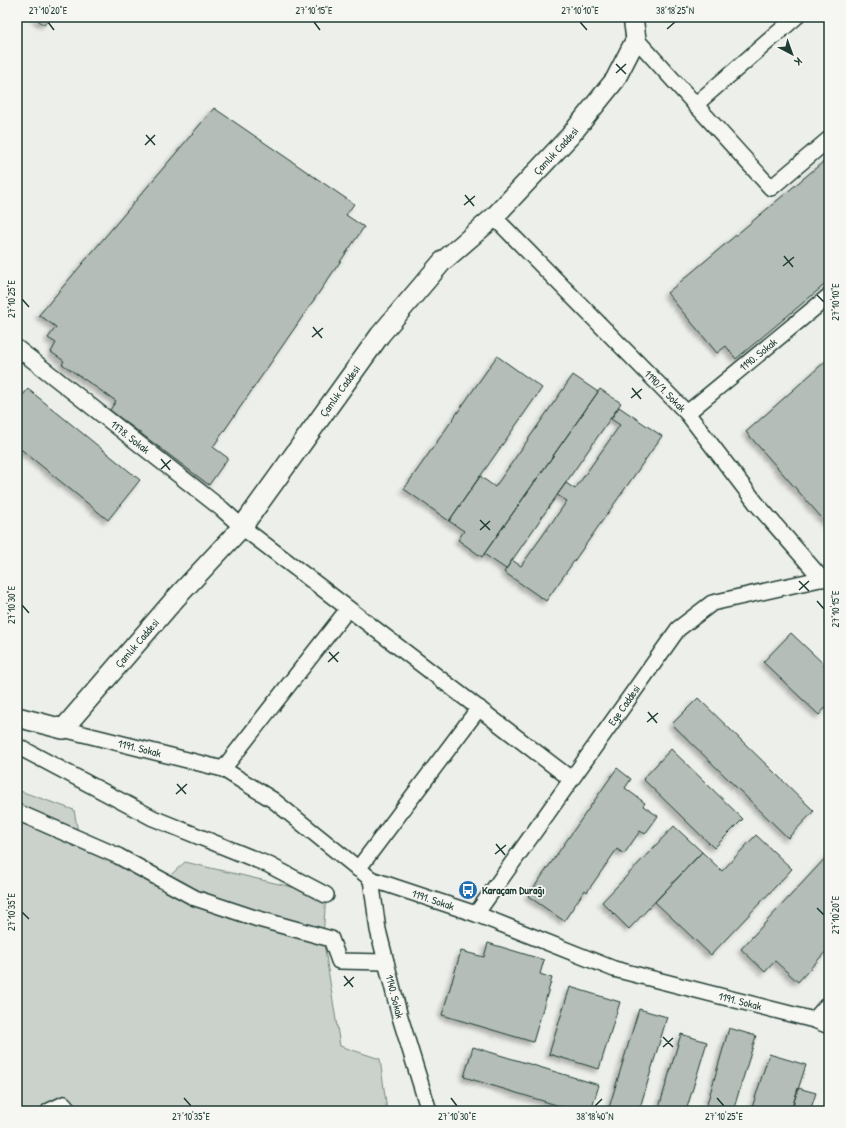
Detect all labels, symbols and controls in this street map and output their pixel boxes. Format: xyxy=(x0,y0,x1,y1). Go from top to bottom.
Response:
text: 27°10'20"E xyxy=(29,4,68,17)
text: 27°10'15"E xyxy=(295,4,333,17)
text: 27°10'10"E xyxy=(561,4,599,17)
text: 38°18'25"N xyxy=(656,4,694,17)
north arrow xyxy=(772,34,812,74)
text: K xyxy=(792,54,805,69)
street label: Çamlık Caddesi xyxy=(530,124,581,178)
text: 27°10'25"E xyxy=(5,279,18,318)
text: 27°10'10"E xyxy=(829,283,842,321)
street label: 1190. Sokak xyxy=(736,335,780,374)
street label: Çamlık Caddesi xyxy=(316,362,363,420)
street label: 1190/1. Sokak xyxy=(641,367,689,415)
street label: 1178. Sokak xyxy=(108,417,153,457)
text: 27°10'30"E xyxy=(5,585,18,624)
text: 27°10'15"E xyxy=(829,590,842,628)
street label: Çamlık Caddesi xyxy=(112,616,162,670)
street label: Ege Caddesi xyxy=(605,682,643,728)
street label: 1191. Sokak xyxy=(117,736,163,760)
bus stop icon: Karaçam Durağı xyxy=(457,879,479,901)
place label: Karaçam Durağı xyxy=(482,883,545,898)
street label: 1191. Sokak xyxy=(410,886,456,913)
text: 27°10'35"E xyxy=(5,892,18,931)
text: 27°10'20"E xyxy=(829,895,842,934)
street label: 1140. Sokak xyxy=(383,973,407,1020)
street label: 1191. Sokak xyxy=(717,989,764,1013)
text: 27°10'35"E xyxy=(172,1110,211,1123)
text: 27°10'30"E xyxy=(438,1110,477,1123)
text: 38°18'40"N xyxy=(576,1110,614,1123)
text: 27°10'25"E xyxy=(705,1110,744,1123)

